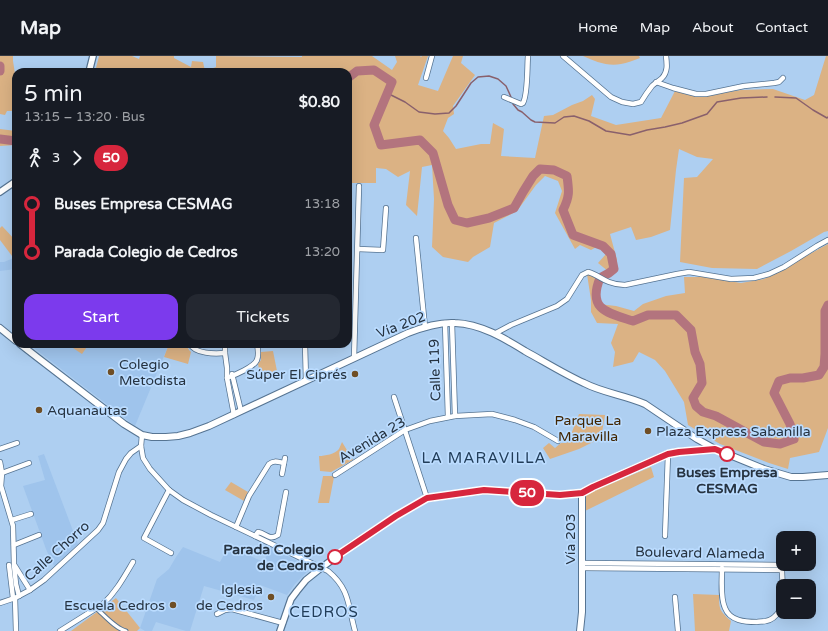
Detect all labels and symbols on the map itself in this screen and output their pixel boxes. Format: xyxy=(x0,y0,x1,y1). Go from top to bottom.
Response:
street label: Vía 202 xyxy=(374,308,428,342)
street label: Calle 119 xyxy=(425,338,445,402)
place label: Colegio Metodista xyxy=(119,356,186,389)
place label: Súper El Ciprés xyxy=(246,366,347,383)
marker: Colegio Metodista xyxy=(106,367,116,377)
marker: Súper El Ciprés xyxy=(350,369,360,379)
place label: Aquanautas xyxy=(47,402,128,419)
marker: Aquanautas xyxy=(34,405,44,415)
park label: Parque La Maravilla xyxy=(555,412,621,445)
street label: Avenida 23 xyxy=(335,413,409,467)
place label: Plaza Express Sabanilla xyxy=(656,423,811,440)
marker: Plaza Express Sabanilla xyxy=(643,426,653,436)
marker: Buses Empresa CESMAG xyxy=(719,446,735,462)
district label: LA MARAVILLA xyxy=(421,449,547,467)
place label: Buses Empresa CESMAG xyxy=(676,464,778,497)
line badge: 50 xyxy=(509,480,545,506)
street label: Vía 203 xyxy=(562,514,579,564)
street label: Calle Chorro xyxy=(21,517,93,585)
place label: Parada Colegio de Cedros xyxy=(223,541,324,574)
street label: Boulevard Alameda xyxy=(635,543,765,563)
marker: Parada Colegio de Cedros xyxy=(327,549,343,565)
place label: Iglesia de Cedros xyxy=(196,581,263,614)
marker: Iglesia de Cedros xyxy=(266,592,276,602)
place label: Escuela Cedros xyxy=(64,597,165,614)
marker: Escuela Cedros xyxy=(168,600,178,610)
district label: CEDROS xyxy=(289,603,359,621)

